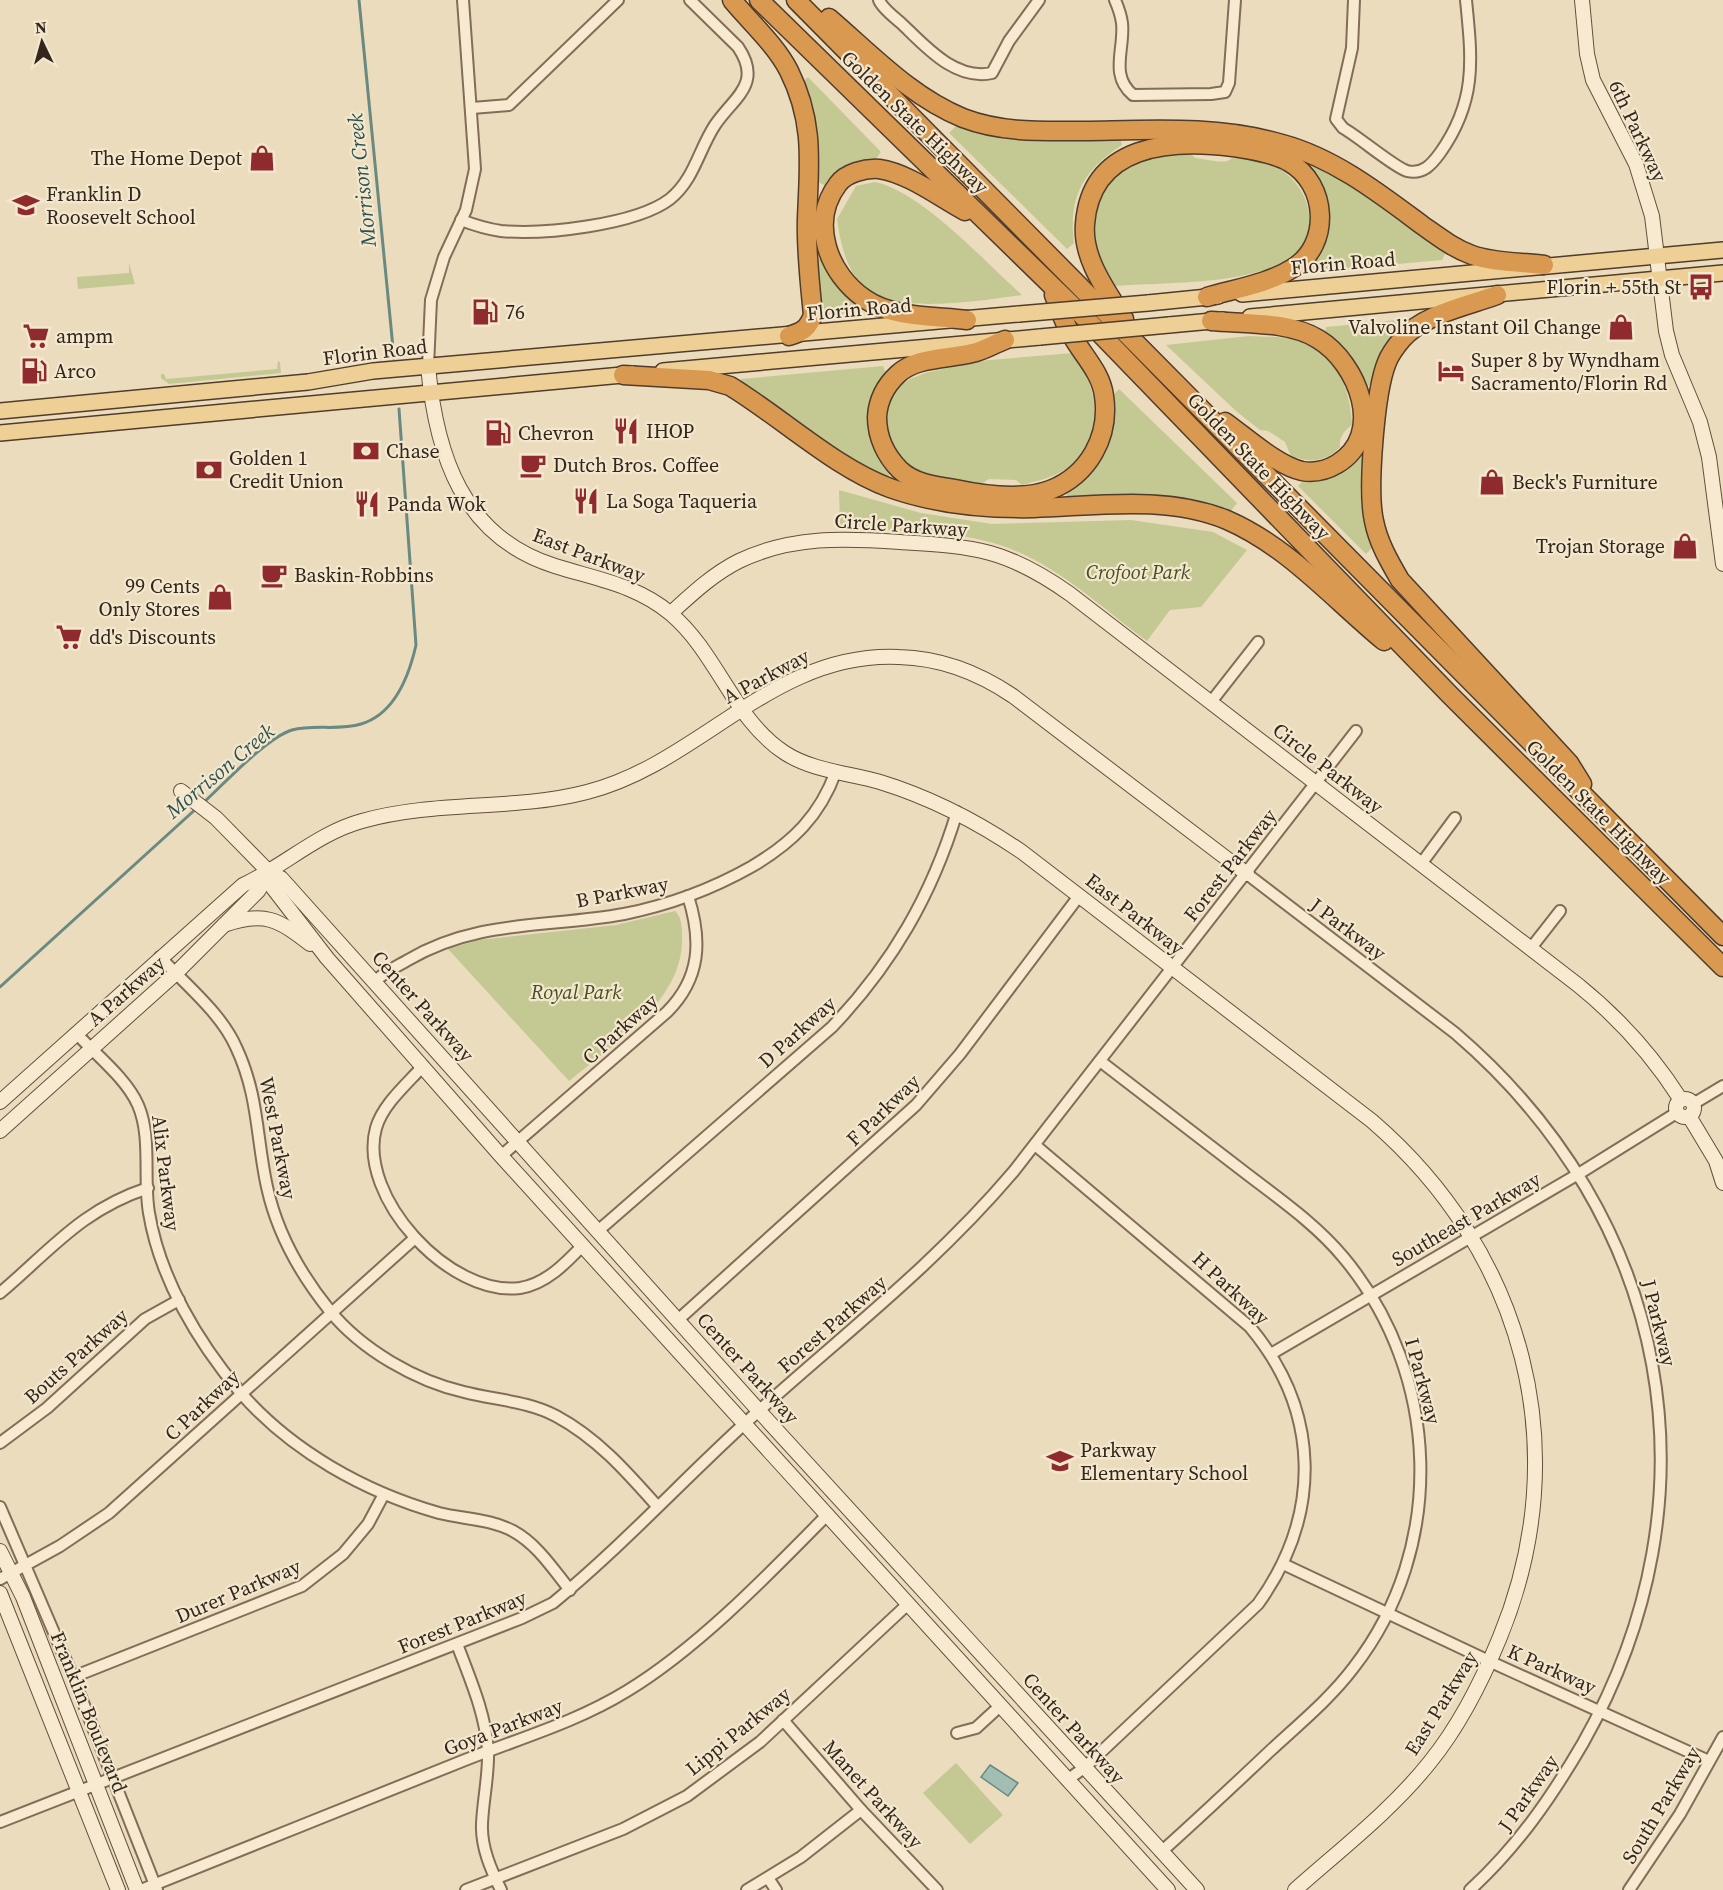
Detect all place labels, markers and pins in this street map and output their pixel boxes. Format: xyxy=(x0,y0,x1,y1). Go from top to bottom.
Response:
shop icon: The Home Depot xyxy=(247,143,277,173)
place label: The Home Depot xyxy=(91,144,242,172)
place label: Franklin D Roosevelt School xyxy=(46,180,196,231)
school or university icon: Franklin D Roosevelt School xyxy=(11,190,41,220)
bus stop icon: Florin + 55th St xyxy=(1686,272,1716,302)
place label: Florin + 55th St xyxy=(1546,273,1681,301)
fuel station icon: 76 xyxy=(470,297,500,327)
place label: 76 xyxy=(505,298,525,326)
shop icon: Valvoline Instant Oil Change xyxy=(1606,312,1636,342)
place label: Valvoline Instant Oil Change xyxy=(1348,313,1601,341)
supermarket icon: ampm xyxy=(21,321,51,351)
place label: ampm xyxy=(56,322,113,350)
place label: Super 8 by Wyndham Sacramento/Florin Rd xyxy=(1471,346,1668,397)
fuel station icon: Arco xyxy=(19,356,49,386)
hotel icon: Super 8 by Wyndham Sacramento/Florin Rd xyxy=(1436,356,1466,386)
place label: Arco xyxy=(54,357,96,385)
restaurant icon: IHOP xyxy=(611,416,641,446)
place label: IHOP xyxy=(646,417,694,445)
fuel station icon: Chevron xyxy=(483,418,513,448)
place label: Chevron xyxy=(518,419,594,447)
bank icon: Chase xyxy=(351,436,381,466)
place label: Chase xyxy=(386,437,440,465)
place label: Golden 1 Credit Union xyxy=(229,444,344,495)
cafe icon: Dutch Bros. Coffee xyxy=(518,450,548,480)
place label: Dutch Bros. Coffee xyxy=(553,451,719,479)
bank icon: Golden 1 Credit Union xyxy=(194,455,224,485)
shop icon: Beck's Furniture xyxy=(1477,467,1507,497)
place label: Beck's Furniture xyxy=(1512,468,1658,496)
restaurant icon: La Soga Taqueria xyxy=(571,486,601,516)
place label: La Soga Taqueria xyxy=(606,487,758,515)
restaurant icon: Panda Wok xyxy=(352,489,382,519)
place label: Panda Wok xyxy=(387,490,486,518)
shop icon: Trojan Storage xyxy=(1670,531,1700,561)
place label: Trojan Storage xyxy=(1536,532,1665,560)
cafe icon: Baskin-Robbins xyxy=(259,560,289,590)
place label: Baskin-Robbins xyxy=(294,561,434,589)
place label: 99 Cents Only Stores xyxy=(98,572,200,623)
shop icon: 99 Cents Only Stores xyxy=(205,582,235,612)
supermarket icon: dd's Discounts xyxy=(54,622,84,652)
place label: dd's Discounts xyxy=(89,623,216,651)
place label: Parkway Elementary School xyxy=(1080,1436,1248,1487)
school or university icon: Parkway Elementary School xyxy=(1045,1446,1075,1476)

